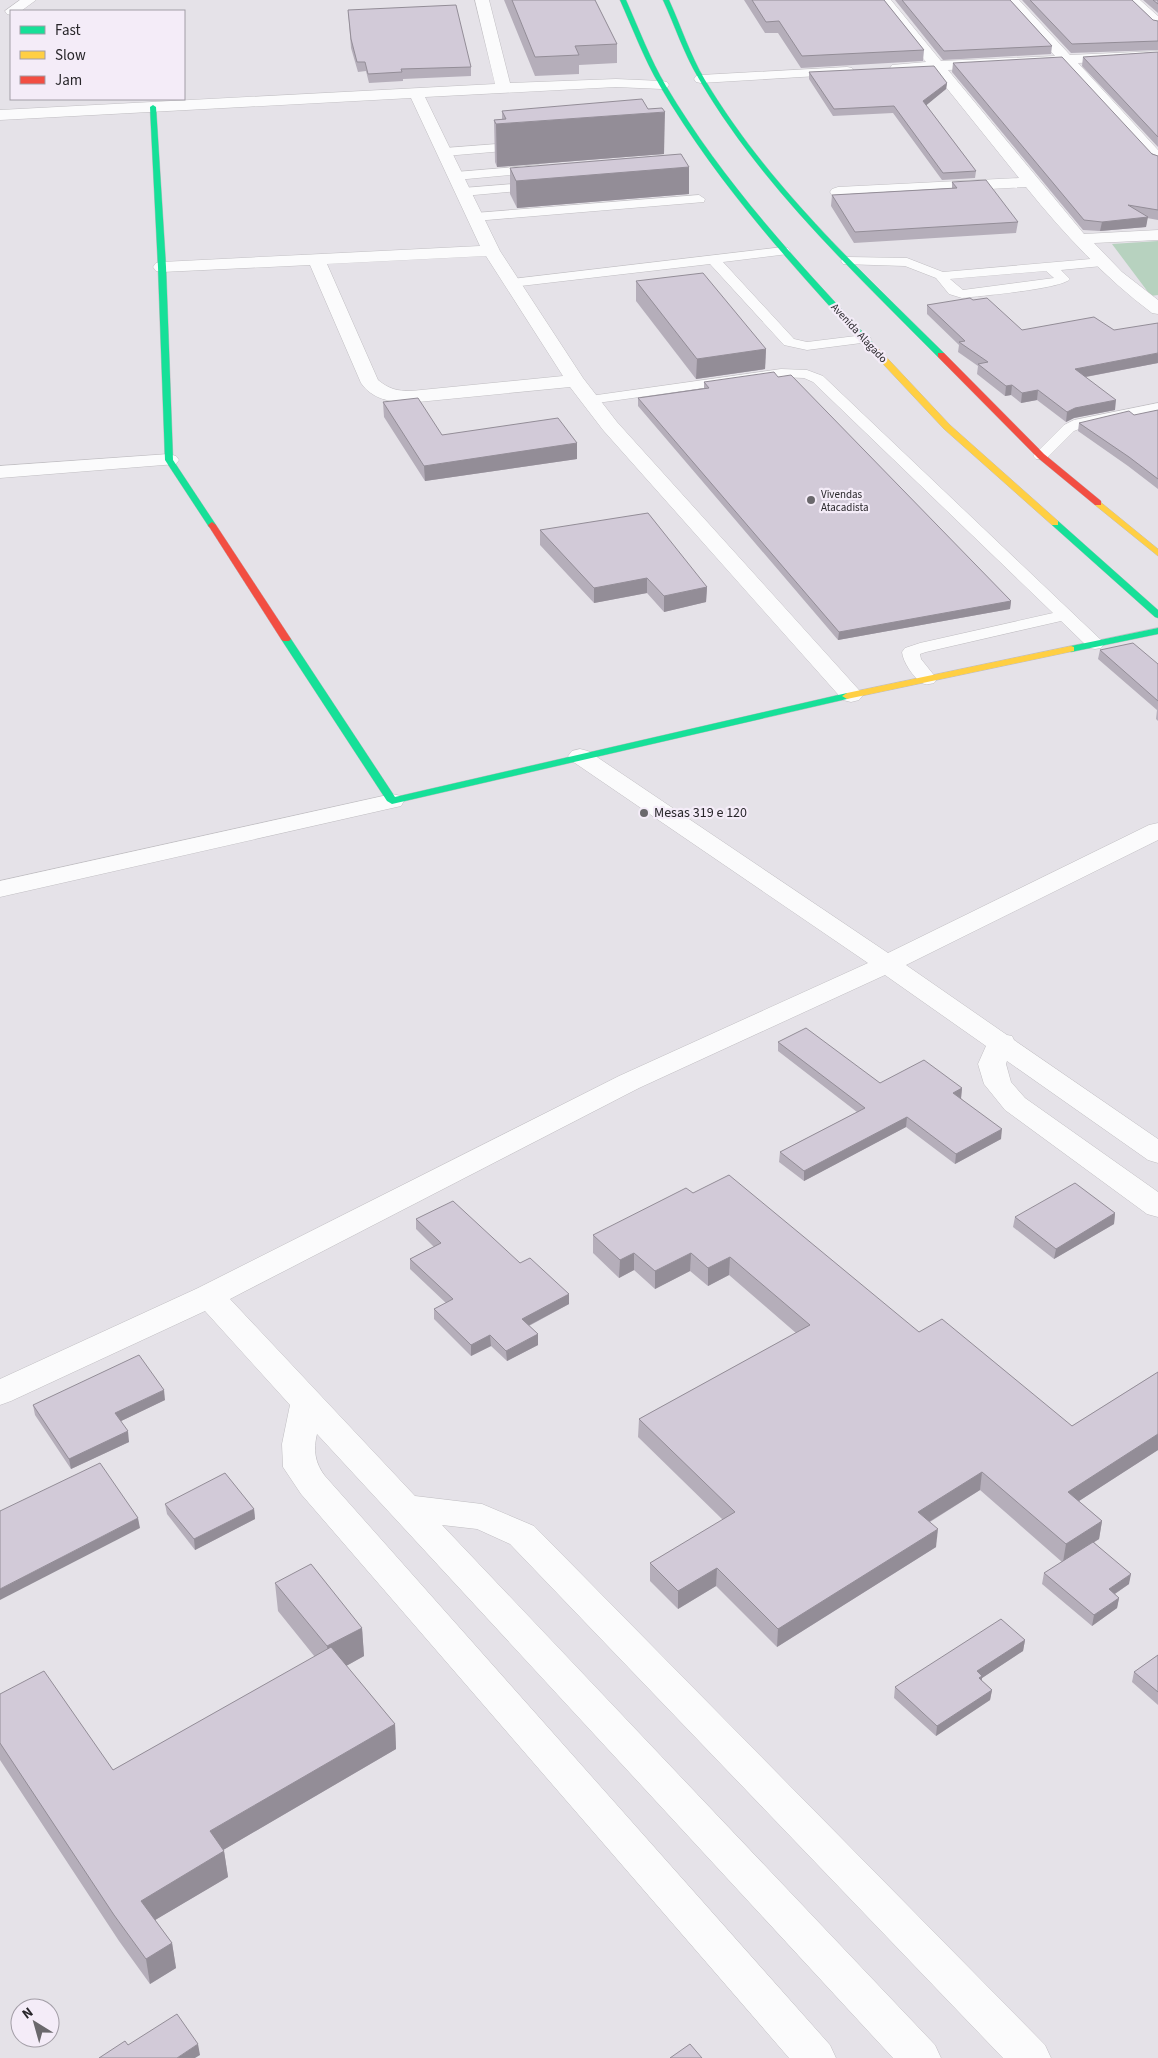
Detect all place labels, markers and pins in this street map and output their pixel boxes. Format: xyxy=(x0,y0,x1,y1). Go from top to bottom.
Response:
place label: Vivendas Atacadista xyxy=(821,487,869,515)
marker: Vivendas Atacadista xyxy=(805,494,817,506)
place label: Mesas 319 e 120 xyxy=(654,803,747,823)
marker: Mesas 319 e 120 xyxy=(638,807,650,819)

